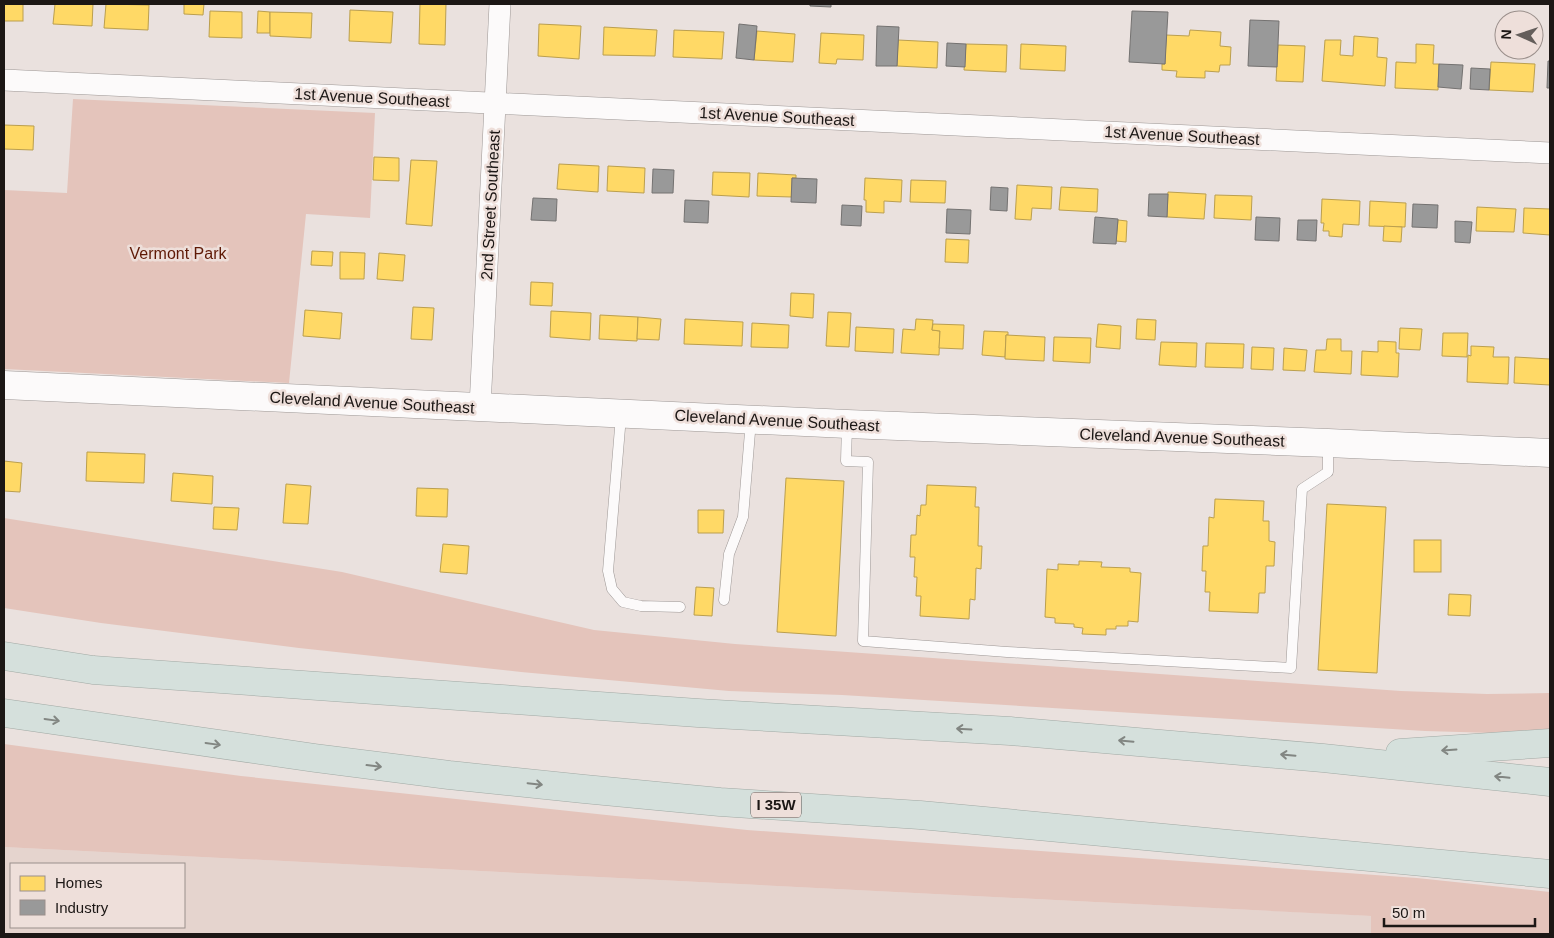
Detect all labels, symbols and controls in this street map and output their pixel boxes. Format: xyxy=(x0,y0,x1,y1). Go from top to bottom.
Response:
north arrow xyxy=(1494,10,1544,60)
text: N xyxy=(1498,29,1514,40)
street label: 1st Avenue Southeast xyxy=(294,85,451,110)
street label: 1st Avenue Southeast xyxy=(699,104,856,129)
street label: 1st Avenue Southeast xyxy=(1104,123,1261,148)
street label: 2nd Street Southeast xyxy=(478,129,503,281)
park label: Vermont Park xyxy=(130,245,227,262)
street label: Cleveland Avenue Southeast xyxy=(269,389,475,416)
street label: Cleveland Avenue Southeast xyxy=(674,407,880,434)
street label: Cleveland Avenue Southeast xyxy=(1079,425,1285,450)
one-way arrow xyxy=(44,715,60,725)
one-way arrow xyxy=(956,724,972,733)
one-way arrow xyxy=(1118,736,1134,746)
one-way arrow xyxy=(204,739,220,749)
one-way arrow xyxy=(1441,745,1457,754)
one-way arrow xyxy=(1280,750,1296,760)
one-way arrow xyxy=(365,761,381,771)
one-way arrow xyxy=(1494,772,1510,782)
one-way arrow xyxy=(527,779,543,789)
road number: I 35W xyxy=(751,792,801,818)
legend xyxy=(10,863,185,928)
text: Homes xyxy=(55,874,103,891)
scale bar xyxy=(1384,896,1535,928)
text: Industry xyxy=(55,899,109,916)
text: 50 m xyxy=(1392,904,1425,921)

